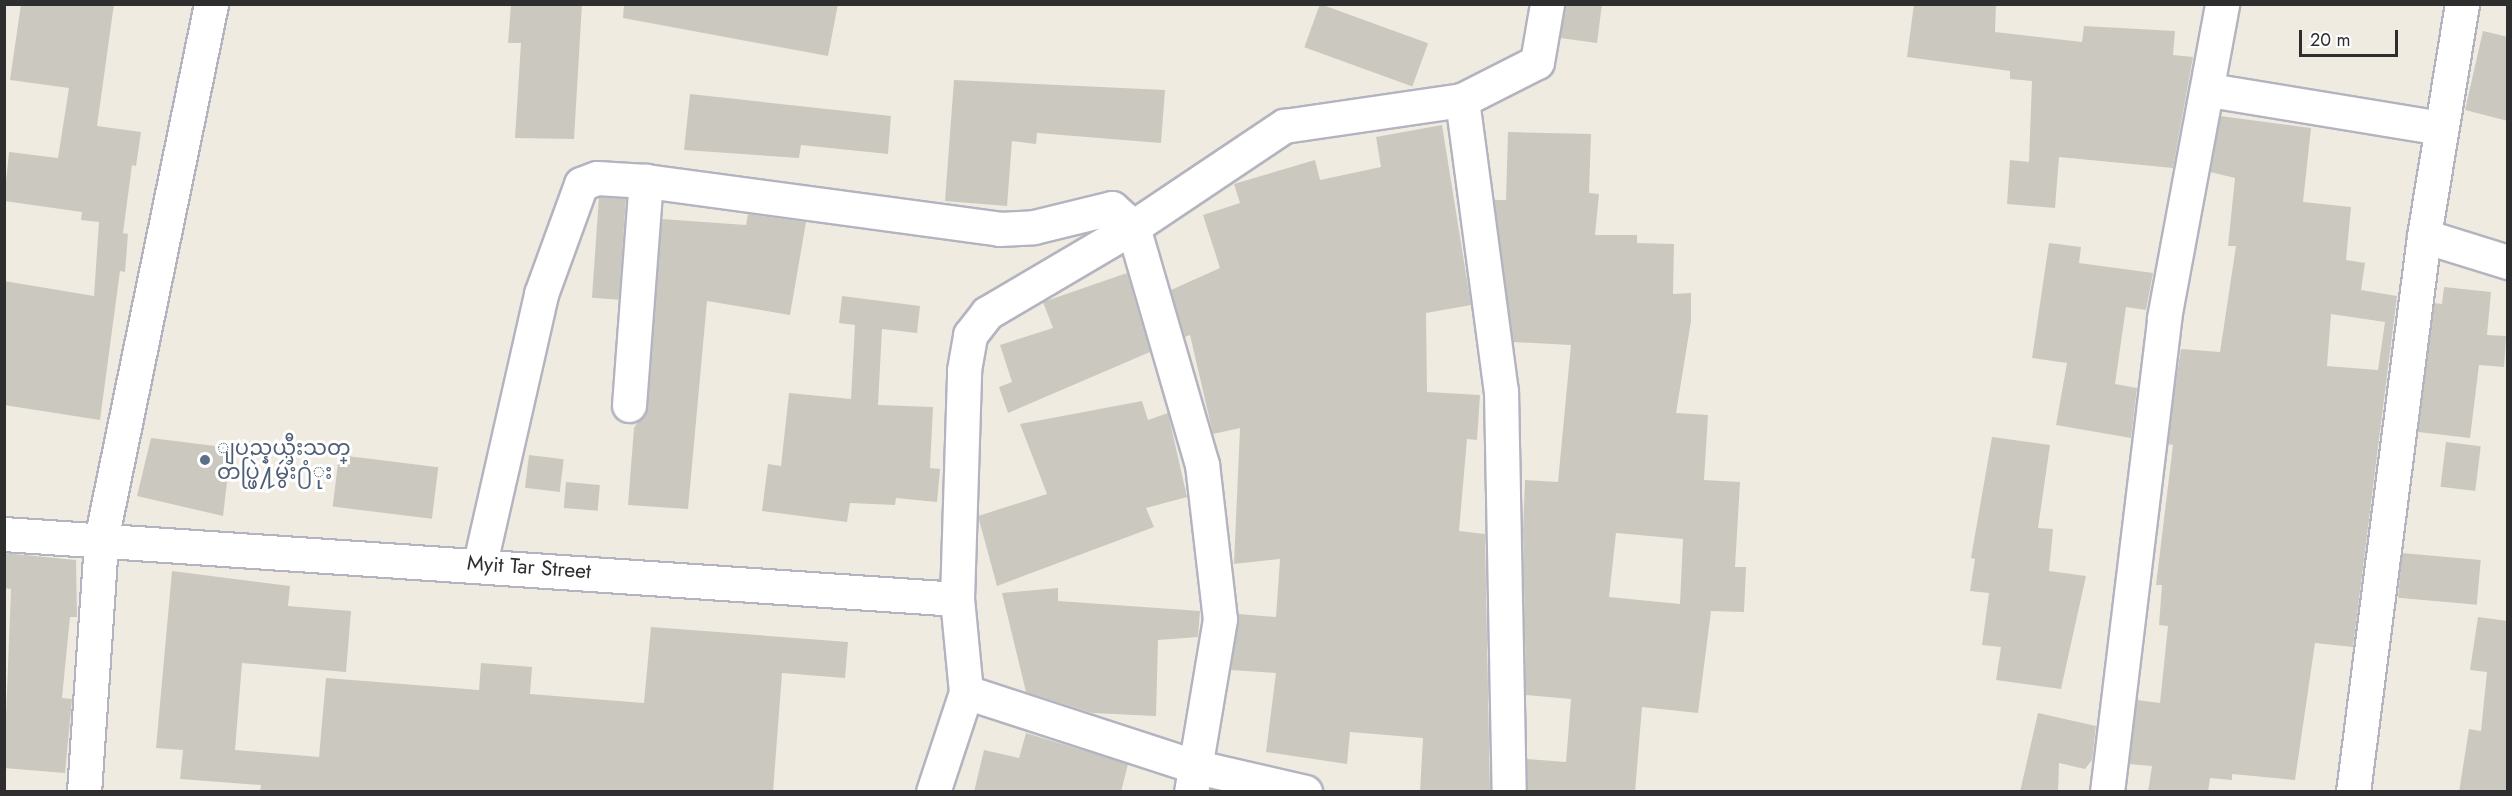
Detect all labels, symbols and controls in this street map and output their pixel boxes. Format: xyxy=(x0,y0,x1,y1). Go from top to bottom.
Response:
scale bar xyxy=(2302,18,2401,56)
text: 20 m xyxy=(2310,27,2350,53)
place label: ျပည္နယ္မီးသတ္ တပ္ဖြဲ႔မွဴး႐ံုး xyxy=(217,435,351,485)
marker: ျပည္နယ္မီးသတ္ တပ္ဖြဲ႔မွဴး႐ံုး xyxy=(198,453,212,467)
street label: Myit Tar Street xyxy=(466,550,592,584)

